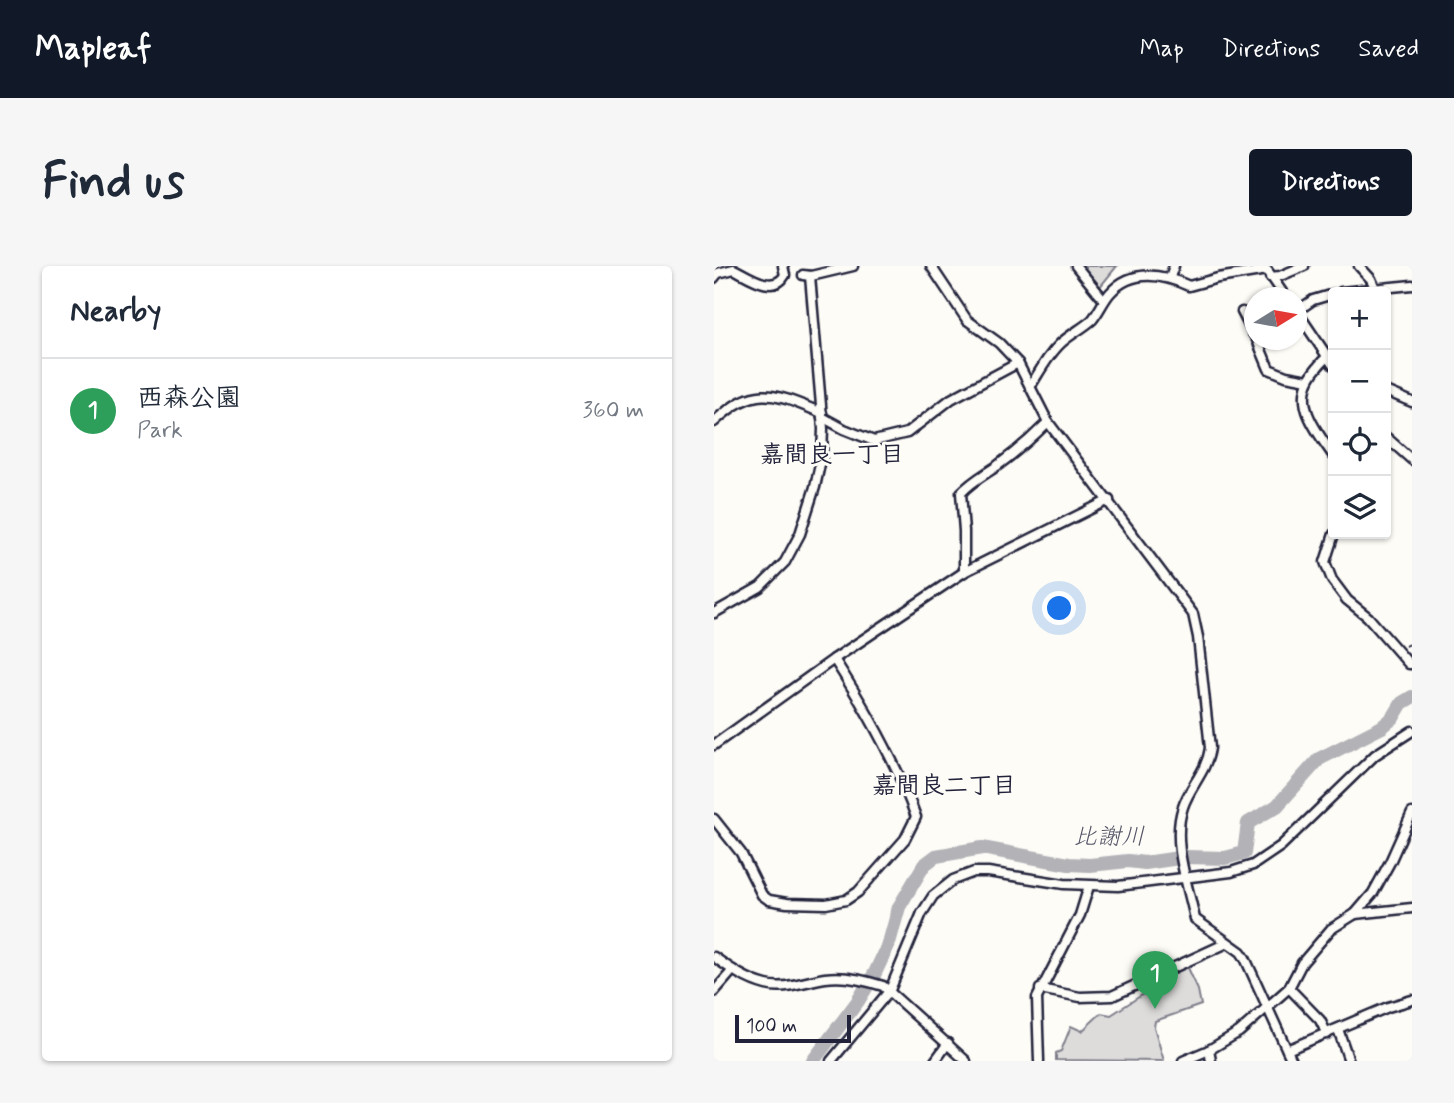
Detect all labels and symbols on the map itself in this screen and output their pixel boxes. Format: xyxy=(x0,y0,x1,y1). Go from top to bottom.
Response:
north arrow xyxy=(1244,287,1307,350)
district label: 嘉間良一丁目 xyxy=(760,440,904,471)
your location xyxy=(1042,591,1076,625)
district label: 嘉間良二丁目 xyxy=(872,771,1016,802)
water label: 比謝川 xyxy=(1073,822,1145,853)
pin: 1 xyxy=(1132,951,1178,1009)
scale bar xyxy=(735,1012,850,1044)

